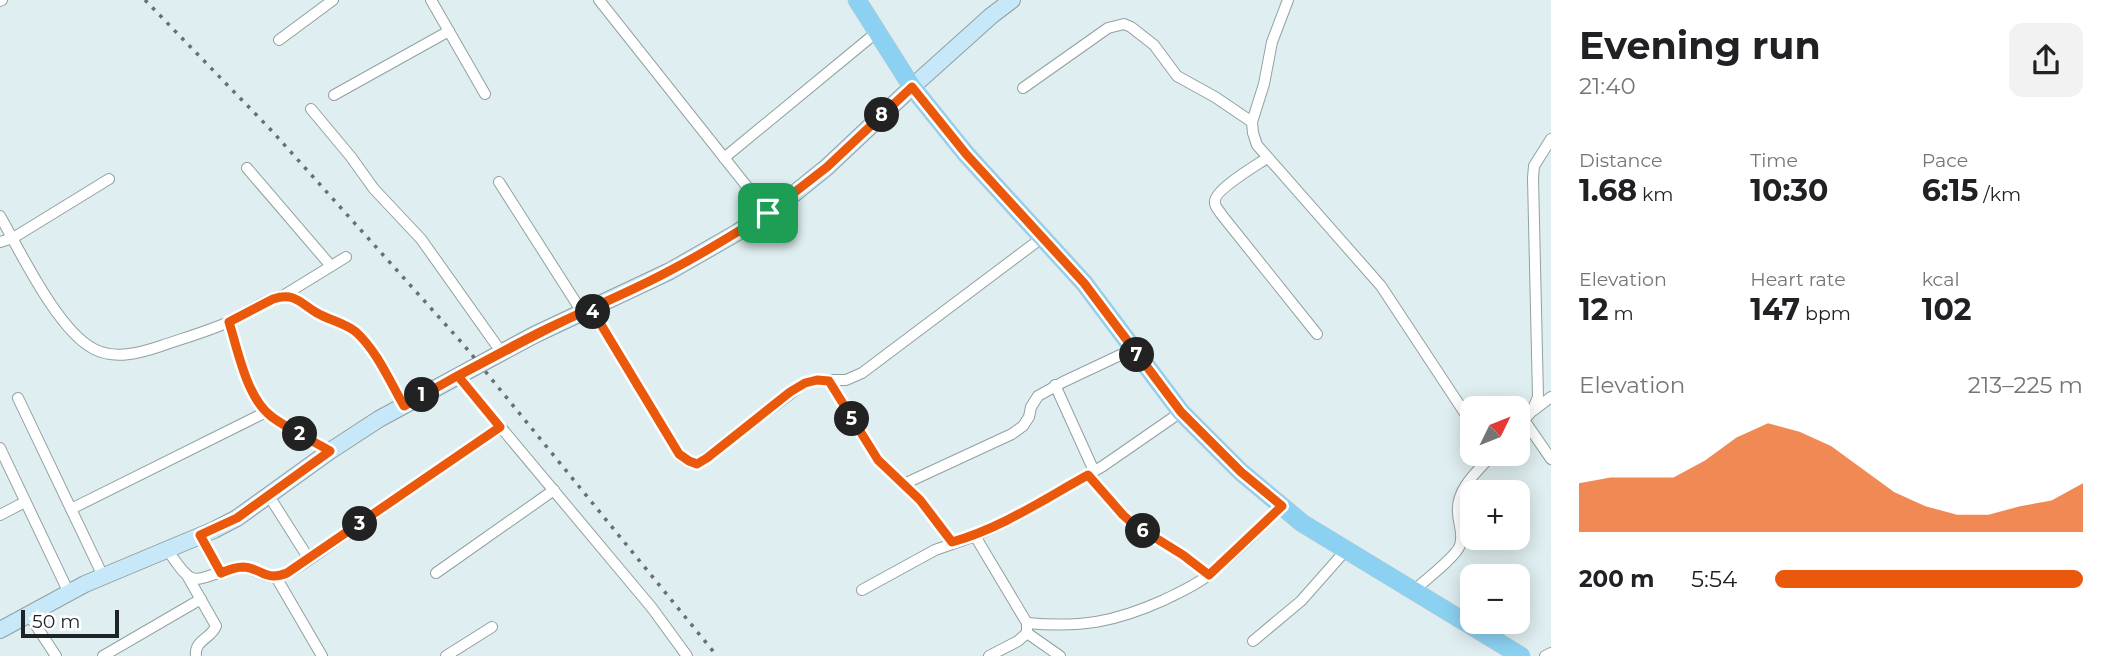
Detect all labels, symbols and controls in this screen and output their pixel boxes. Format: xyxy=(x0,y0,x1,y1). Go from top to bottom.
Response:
text: Evening run xyxy=(1579,22,1821,69)
button: share xyxy=(2009,23,2083,97)
text: 21:40 xyxy=(1579,72,1636,100)
pin: 8 xyxy=(864,97,900,132)
text: 8 xyxy=(875,103,888,126)
text: Distance xyxy=(1579,149,1662,172)
text: Time xyxy=(1750,149,1798,172)
text: Pace xyxy=(1922,149,1968,172)
text: 1.68 xyxy=(1579,172,1637,209)
text: 10:30 xyxy=(1750,172,1828,209)
text: 6:15 xyxy=(1922,172,1978,209)
pin xyxy=(738,183,798,243)
text: km xyxy=(1637,183,1674,206)
text: /km xyxy=(1978,183,2021,206)
icon: arrive xyxy=(749,194,787,232)
text: Elevation xyxy=(1579,268,1667,291)
text: Heart rate xyxy=(1750,268,1846,291)
text: kcal xyxy=(1922,268,1960,291)
text: 12 xyxy=(1579,291,1608,328)
text: 147 xyxy=(1750,291,1800,328)
text: 102 xyxy=(1922,291,1971,328)
pin: 4 xyxy=(576,294,610,330)
text: 4 xyxy=(586,300,599,323)
text: m xyxy=(1608,302,1634,325)
text: bpm xyxy=(1800,302,1851,325)
pin: 7 xyxy=(1120,338,1154,372)
text: 7 xyxy=(1131,343,1142,366)
text: Elevation xyxy=(1579,371,1685,399)
text: 213–225 m xyxy=(1968,371,2083,399)
pin: 1 xyxy=(404,378,440,412)
text: 1 xyxy=(418,383,425,406)
north arrow xyxy=(1460,396,1530,466)
map controls xyxy=(1460,396,1530,634)
pin: 5 xyxy=(834,402,870,436)
text: 5 xyxy=(846,407,857,430)
pin: 2 xyxy=(282,416,318,452)
text: 2 xyxy=(294,422,305,445)
button: + xyxy=(1460,480,1530,550)
pin: 3 xyxy=(342,506,378,542)
text: 3 xyxy=(354,512,365,535)
pin: 6 xyxy=(1126,514,1160,548)
text: 6 xyxy=(1136,519,1149,542)
button: − xyxy=(1460,564,1530,634)
text: 200 m xyxy=(1579,565,1654,593)
text: 5:54 xyxy=(1691,565,1737,593)
scale bar xyxy=(21,607,119,639)
text: 50 m xyxy=(32,610,80,633)

